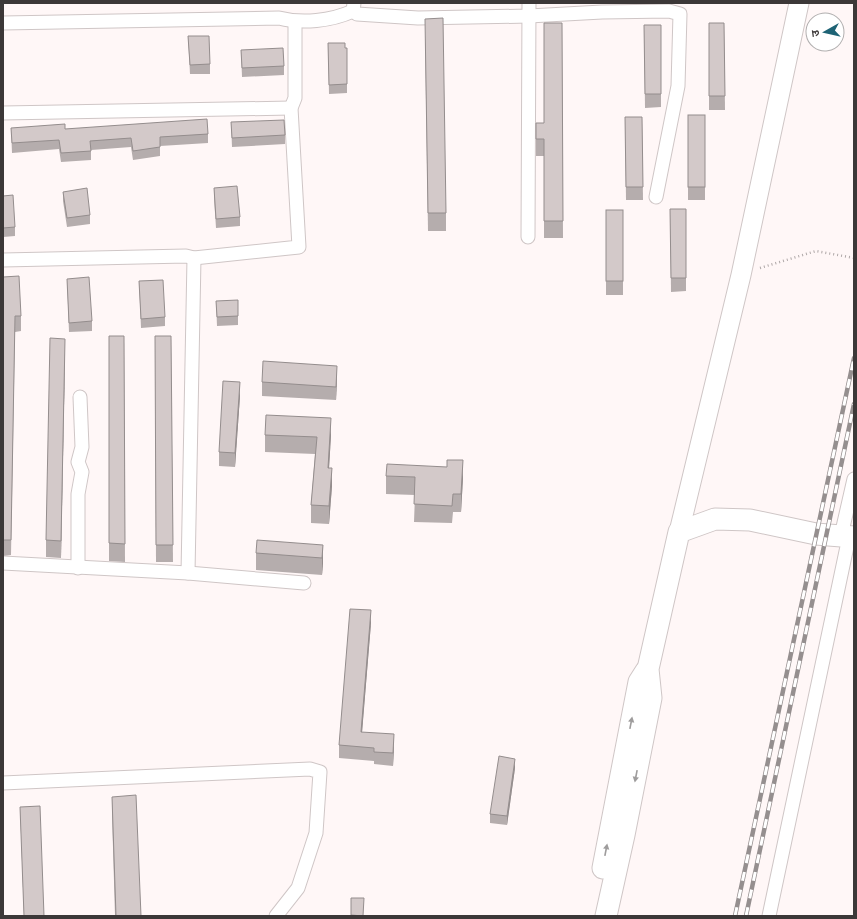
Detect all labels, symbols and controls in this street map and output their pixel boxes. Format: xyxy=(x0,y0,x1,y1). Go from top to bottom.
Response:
north arrow xyxy=(805,12,845,52)
text: उ xyxy=(809,29,822,37)
one-way arrow xyxy=(628,717,634,729)
one-way arrow xyxy=(632,770,638,782)
one-way arrow xyxy=(604,844,610,857)

